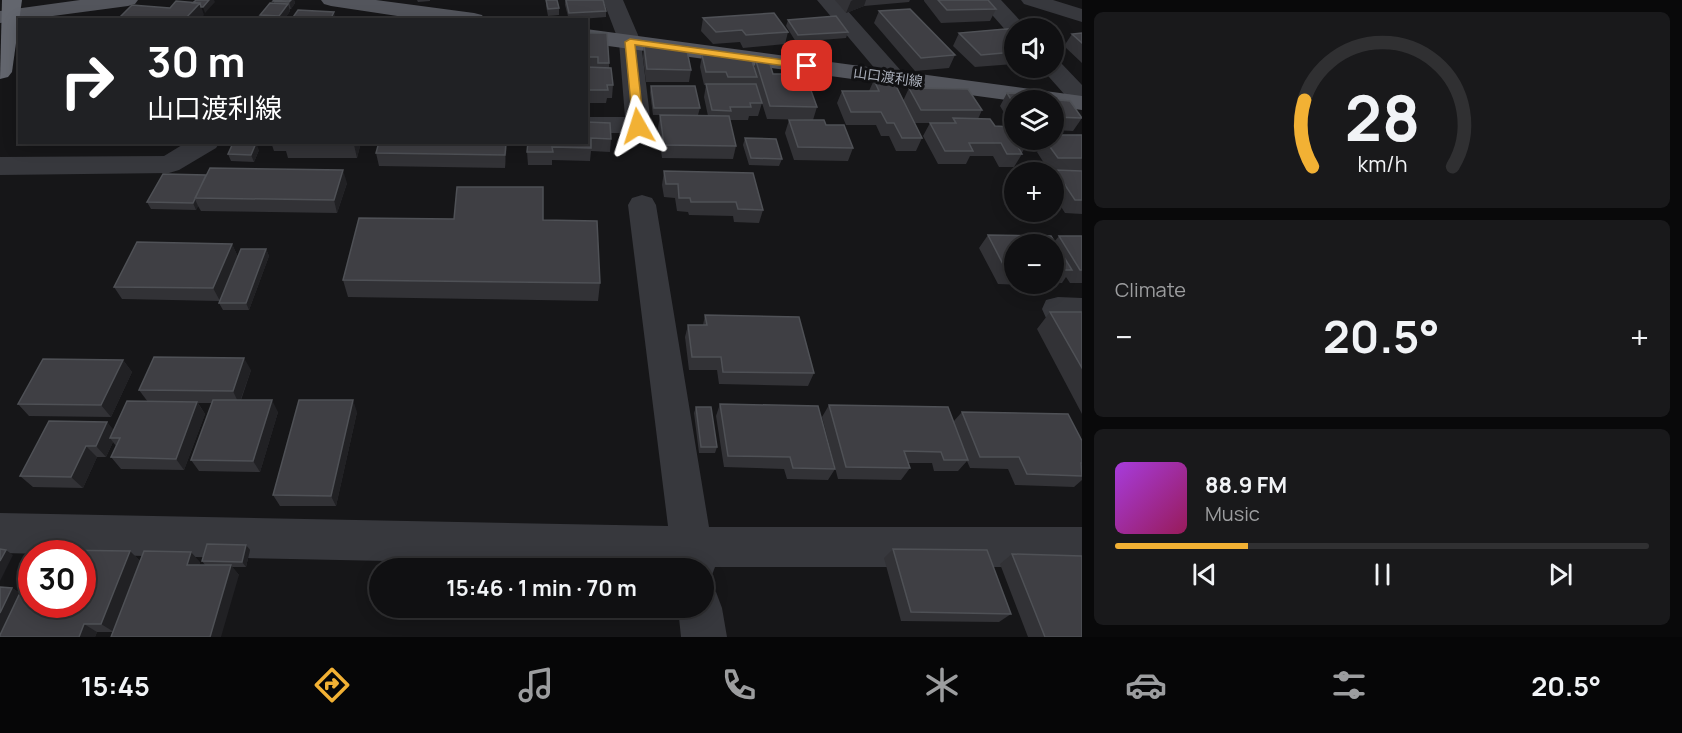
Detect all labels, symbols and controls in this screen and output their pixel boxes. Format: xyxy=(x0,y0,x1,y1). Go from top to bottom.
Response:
map controls xyxy=(1004,18,1064,294)
button: sound xyxy=(1004,18,1064,78)
text: 30 m xyxy=(147,32,245,90)
pin xyxy=(781,40,832,91)
icon: right xyxy=(48,42,126,120)
icon: arrive xyxy=(790,49,823,82)
street label: 山口渡利線 xyxy=(852,62,924,91)
text: 28 xyxy=(1344,74,1420,160)
text: 山口渡利線 xyxy=(147,89,282,126)
button: layers xyxy=(1004,90,1064,150)
position arrow xyxy=(606,94,670,158)
text: km/h xyxy=(1357,150,1407,179)
button: + xyxy=(1004,162,1064,222)
button: − xyxy=(1004,234,1064,294)
text: Climate xyxy=(1115,276,1186,303)
text: 20.5° xyxy=(1323,305,1440,367)
text: − xyxy=(1115,314,1133,359)
text: + xyxy=(1630,314,1649,359)
text: 88.9 FM xyxy=(1205,470,1287,500)
text: Music xyxy=(1205,500,1260,527)
speed limit sign: 30 xyxy=(18,540,96,618)
icon: previous xyxy=(1188,558,1221,591)
icon: pause xyxy=(1366,558,1399,591)
icon: next xyxy=(1544,558,1577,591)
text: 15:46 · 1 min · 70 m xyxy=(446,573,637,603)
icon: directions xyxy=(311,664,353,706)
icon: music xyxy=(515,664,557,706)
icon: phone xyxy=(718,664,760,706)
icon: climate xyxy=(921,664,963,706)
icon: car xyxy=(1125,664,1167,706)
icon: filters xyxy=(1328,664,1370,706)
text: 15:45 xyxy=(81,667,150,704)
text: 20.5° xyxy=(1531,667,1601,704)

